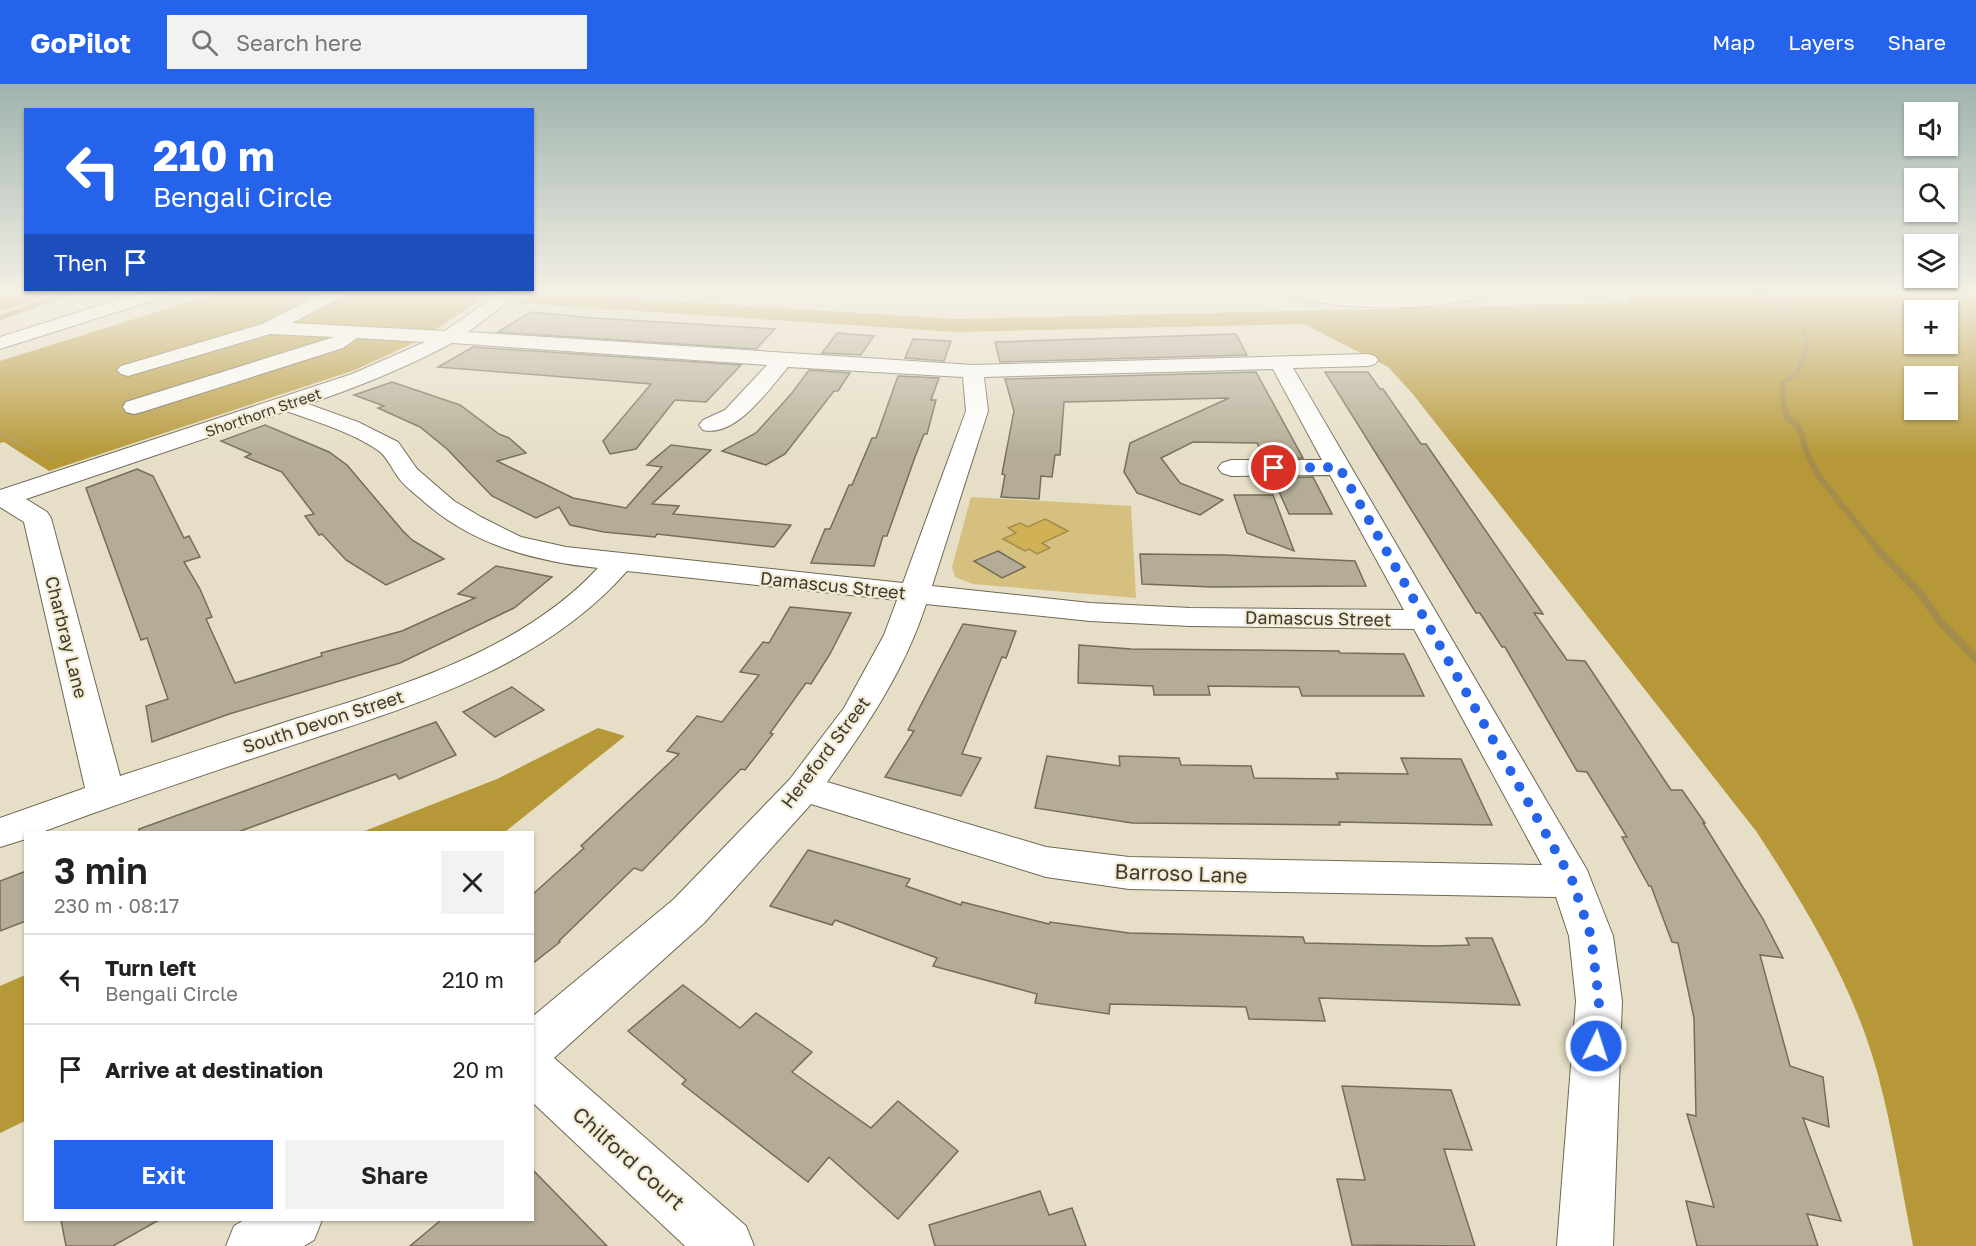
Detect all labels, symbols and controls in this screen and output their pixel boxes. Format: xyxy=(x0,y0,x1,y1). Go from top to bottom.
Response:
search box xyxy=(167,15,587,69)
text: GoPilot xyxy=(30,26,131,59)
icon: search xyxy=(188,26,221,59)
text: Search here xyxy=(236,29,362,56)
text: Map xyxy=(1712,29,1755,55)
text: Layers xyxy=(1788,29,1855,55)
text: Share xyxy=(1888,29,1946,55)
map controls xyxy=(1904,102,1958,420)
button: sound xyxy=(1904,102,1958,156)
text: 210 m xyxy=(153,130,275,180)
icon: left xyxy=(54,132,132,210)
button: search xyxy=(1904,168,1958,222)
text: Bengali Circle xyxy=(153,181,332,213)
button: layers xyxy=(1904,234,1958,288)
icon: arrive xyxy=(119,246,152,279)
text: Then xyxy=(54,249,107,276)
button: + xyxy=(1904,300,1958,354)
button: − xyxy=(1904,366,1958,420)
street label: Shorthorn Street xyxy=(203,384,323,440)
pin xyxy=(1248,442,1299,493)
icon: arrive xyxy=(1257,451,1290,484)
street label: Damascus Street xyxy=(759,566,907,604)
street label: Charbray Lane xyxy=(41,574,93,700)
street label: Damascus Street xyxy=(1245,606,1391,630)
street label: South Devon Street xyxy=(240,685,406,757)
street label: Hereford Street xyxy=(776,692,874,812)
text: 3 min xyxy=(54,849,148,892)
button: close xyxy=(441,851,504,914)
street label: Barroso Lane xyxy=(1114,858,1248,888)
text: 230 m · 08:17 xyxy=(54,893,179,917)
text: Turn left xyxy=(105,954,196,981)
icon: left xyxy=(54,963,87,996)
text: 210 m xyxy=(442,966,504,993)
text: Bengali Circle xyxy=(105,981,238,1005)
position arrow xyxy=(1564,1014,1628,1078)
icon: arrive xyxy=(54,1053,87,1086)
text: Arrive at destination xyxy=(105,1056,323,1083)
text: 20 m xyxy=(453,1056,504,1083)
street label: Chilford Court xyxy=(568,1101,690,1215)
button: Exit xyxy=(54,1140,273,1209)
button: Share xyxy=(285,1140,504,1209)

